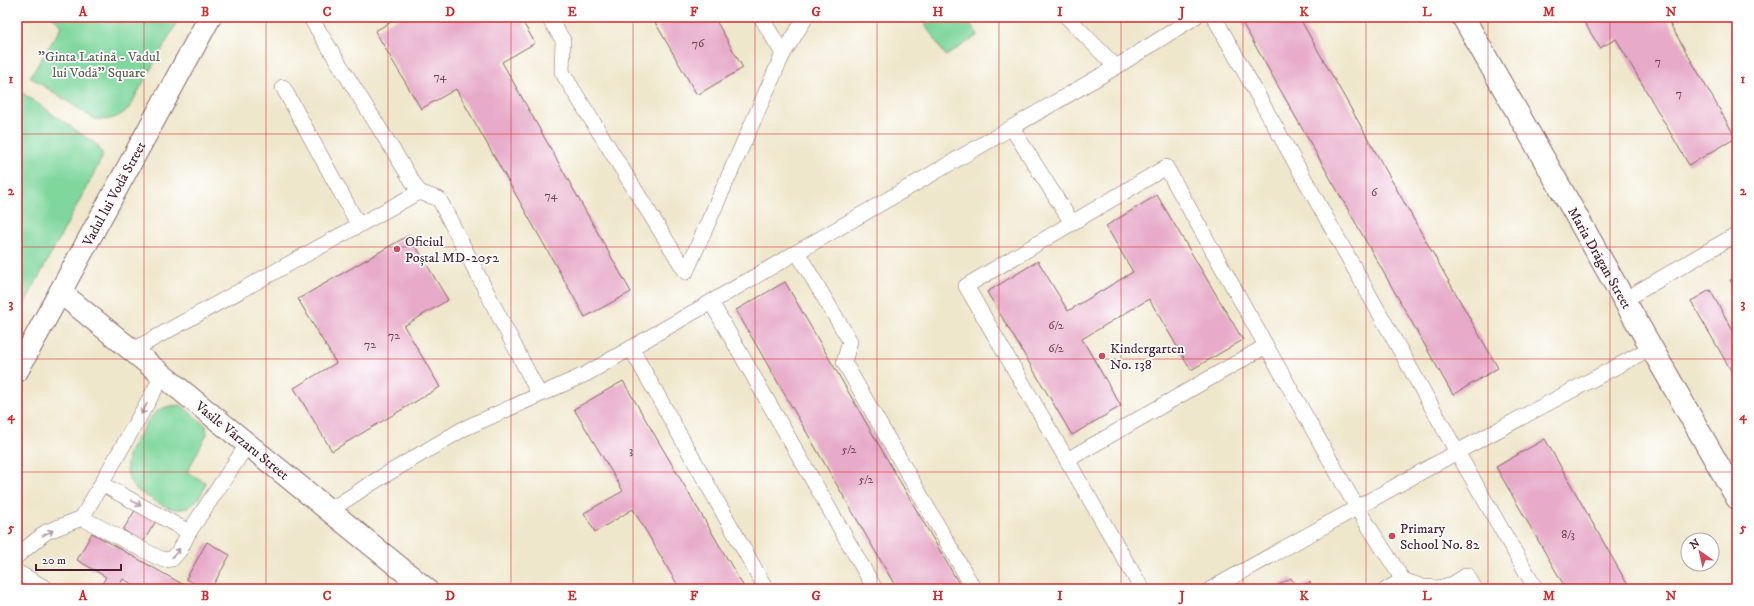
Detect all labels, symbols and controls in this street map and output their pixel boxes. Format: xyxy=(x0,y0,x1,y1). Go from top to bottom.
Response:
text: A xyxy=(78,4,88,20)
text: B xyxy=(201,4,209,20)
text: C xyxy=(323,4,332,20)
text: D xyxy=(445,4,455,20)
text: E xyxy=(567,4,577,20)
text: F xyxy=(690,4,699,20)
text: G xyxy=(811,4,821,20)
text: H xyxy=(933,4,944,20)
text: I xyxy=(1057,4,1063,20)
text: J xyxy=(1177,4,1185,21)
text: K xyxy=(1299,4,1309,20)
text: L xyxy=(1422,4,1432,20)
text: M xyxy=(1543,4,1555,20)
text: N xyxy=(1666,4,1677,20)
house number: 76 xyxy=(692,36,705,51)
park label: "Ginta Latină - Vadul lui Vodă" Square xyxy=(38,48,161,82)
house number: 7 xyxy=(1655,54,1661,69)
house number: 74 xyxy=(433,69,448,84)
text: 1 xyxy=(9,71,14,87)
text: 1 xyxy=(1741,71,1746,87)
house number: 7 xyxy=(1676,86,1682,101)
street label: Vadul lui Vodă Street xyxy=(78,138,151,250)
text: 2 xyxy=(8,183,15,199)
text: 2 xyxy=(1740,183,1747,199)
house number: 6 xyxy=(1371,185,1378,200)
house number: 74 xyxy=(544,188,559,203)
street label: Maria Drăgan Street xyxy=(1563,204,1636,313)
place label: Oficiul Poștal MD-2052 xyxy=(405,233,499,267)
marker: Oficiul Poștal MD-2052 xyxy=(392,244,402,254)
text: 3 xyxy=(9,296,14,312)
text: 3 xyxy=(1741,296,1746,312)
house number: 6/2 xyxy=(1048,318,1064,333)
house number: 72 xyxy=(388,328,400,343)
house number: 72 xyxy=(364,337,376,352)
place label: Kindergarten No. 138 xyxy=(1110,340,1185,374)
house number: 6/2 xyxy=(1048,341,1064,356)
marker: Kindergarten No. 138 xyxy=(1097,351,1107,361)
street label: Vasile Vărzaru Street xyxy=(191,397,293,484)
one-way arrow xyxy=(139,403,147,415)
text: 4 xyxy=(6,408,15,425)
text: 4 xyxy=(1738,408,1747,425)
house number: 5/2 xyxy=(842,442,857,457)
house number: 3 xyxy=(629,443,633,458)
house number: 5/2 xyxy=(859,472,874,487)
one-way arrow xyxy=(130,500,142,507)
text: 5 xyxy=(7,520,15,536)
place label: Primary School No. 82 xyxy=(1400,520,1480,554)
text: 5 xyxy=(1739,520,1747,536)
house number: 8/3 xyxy=(1561,527,1575,542)
one-way arrow xyxy=(42,528,54,536)
marker: Primary School No. 82 xyxy=(1387,531,1397,541)
north arrow xyxy=(1680,532,1720,572)
text: N xyxy=(1687,536,1703,553)
scale bar xyxy=(36,546,121,572)
one-way arrow xyxy=(172,548,181,559)
text: 20 m xyxy=(42,553,66,568)
text: A xyxy=(78,588,88,604)
text: B xyxy=(201,588,209,604)
text: C xyxy=(323,588,332,604)
text: D xyxy=(445,588,455,604)
text: E xyxy=(567,588,577,604)
text: F xyxy=(690,588,699,604)
text: G xyxy=(811,588,821,604)
text: H xyxy=(933,588,944,604)
text: I xyxy=(1057,588,1063,604)
text: J xyxy=(1177,588,1185,605)
text: K xyxy=(1299,588,1309,604)
text: L xyxy=(1422,588,1432,604)
text: M xyxy=(1543,588,1555,604)
text: N xyxy=(1666,588,1677,604)

